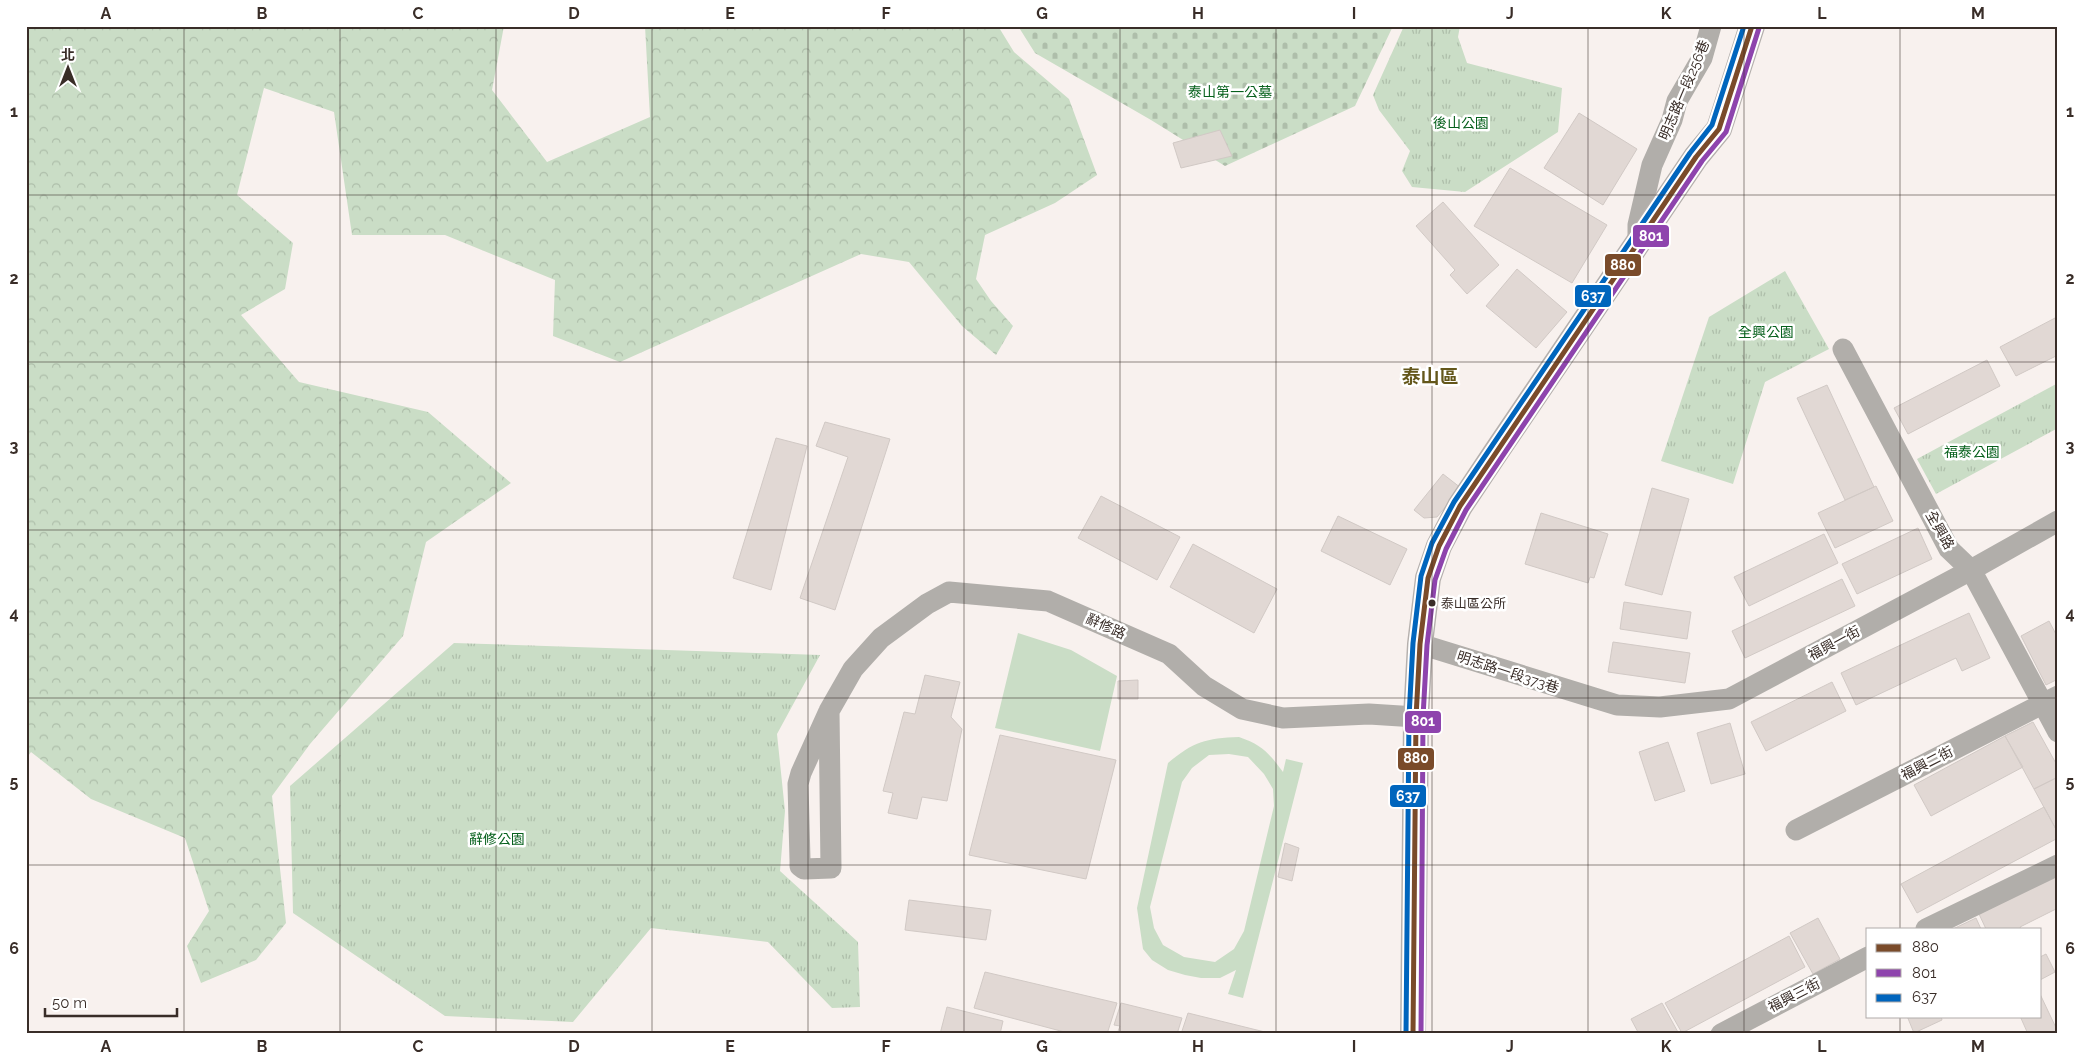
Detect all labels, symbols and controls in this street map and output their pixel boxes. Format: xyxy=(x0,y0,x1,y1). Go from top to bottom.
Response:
text: A xyxy=(101,4,112,23)
text: B xyxy=(257,4,268,23)
text: C xyxy=(413,4,424,23)
text: D xyxy=(568,4,580,23)
text: E xyxy=(725,4,735,23)
text: F xyxy=(881,4,891,23)
text: G xyxy=(1036,4,1048,23)
text: H xyxy=(1192,4,1204,23)
text: I xyxy=(1352,4,1356,23)
text: J xyxy=(1506,4,1514,23)
text: K xyxy=(1661,4,1672,23)
text: L xyxy=(1817,4,1827,23)
text: M xyxy=(1971,4,1985,23)
street label: 明志路一段256巷 xyxy=(1656,37,1712,143)
north arrow xyxy=(42,42,92,92)
text: 北 xyxy=(61,47,75,63)
park label: 泰山第一公墓 xyxy=(1188,84,1272,100)
text: 1 xyxy=(10,102,18,121)
text: 1 xyxy=(2066,102,2074,121)
park label: 後山公園 xyxy=(1433,115,1489,131)
line badge: 801 xyxy=(1632,224,1670,248)
text: 801 xyxy=(1639,228,1663,244)
line badge: 880 xyxy=(1604,253,1642,277)
text: 880 xyxy=(1610,257,1636,273)
text: 2 xyxy=(9,269,19,288)
text: 2 xyxy=(2065,269,2075,288)
line badge: 637 xyxy=(1574,284,1612,308)
text: 637 xyxy=(1581,288,1605,304)
park label: 全興公園 xyxy=(1738,324,1794,340)
district label: 泰山區 xyxy=(1401,365,1459,387)
text: 3 xyxy=(10,437,19,456)
text: 3 xyxy=(2066,437,2075,456)
park label: 福泰公園 xyxy=(1944,444,2000,460)
street label: 全興路 xyxy=(1923,508,1957,552)
place label: 泰山區公所 xyxy=(1441,596,1506,611)
marker: 泰山區公所 xyxy=(1427,598,1437,608)
text: 4 xyxy=(9,604,19,623)
text: 4 xyxy=(2065,604,2075,623)
street label: 辭修路 xyxy=(1084,610,1128,642)
street label: 福興一街 xyxy=(1806,623,1862,663)
street label: 明志路一段373巷 xyxy=(1455,648,1561,696)
line badge: 801 xyxy=(1404,710,1442,734)
text: 801 xyxy=(1411,713,1435,729)
street label: 福興二街 xyxy=(1898,743,1956,783)
line badge: 880 xyxy=(1397,747,1435,771)
text: 880 xyxy=(1403,750,1429,766)
text: 5 xyxy=(10,772,19,791)
text: 5 xyxy=(2066,772,2075,791)
line badge: 637 xyxy=(1389,784,1427,808)
text: 637 xyxy=(1396,788,1420,804)
park label: 辭修公園 xyxy=(469,831,525,847)
legend xyxy=(1866,928,2042,1018)
text: 880 xyxy=(1912,938,1939,956)
text: 6 xyxy=(9,939,19,958)
text: 6 xyxy=(2065,939,2075,958)
text: 801 xyxy=(1912,964,1937,982)
street label: 福興三街 xyxy=(1765,975,1823,1015)
scale bar xyxy=(45,985,178,1017)
text: 637 xyxy=(1912,988,1937,1006)
text: 50 m xyxy=(52,994,87,1012)
text: A xyxy=(101,1037,112,1056)
text: B xyxy=(257,1037,268,1056)
text: C xyxy=(413,1037,424,1056)
text: D xyxy=(568,1037,580,1056)
text: E xyxy=(725,1037,735,1056)
text: F xyxy=(881,1037,891,1056)
text: G xyxy=(1036,1037,1048,1056)
text: H xyxy=(1192,1037,1204,1056)
text: I xyxy=(1352,1037,1356,1056)
text: J xyxy=(1506,1037,1514,1056)
text: K xyxy=(1661,1037,1672,1056)
text: L xyxy=(1817,1037,1827,1056)
text: M xyxy=(1971,1037,1985,1056)

